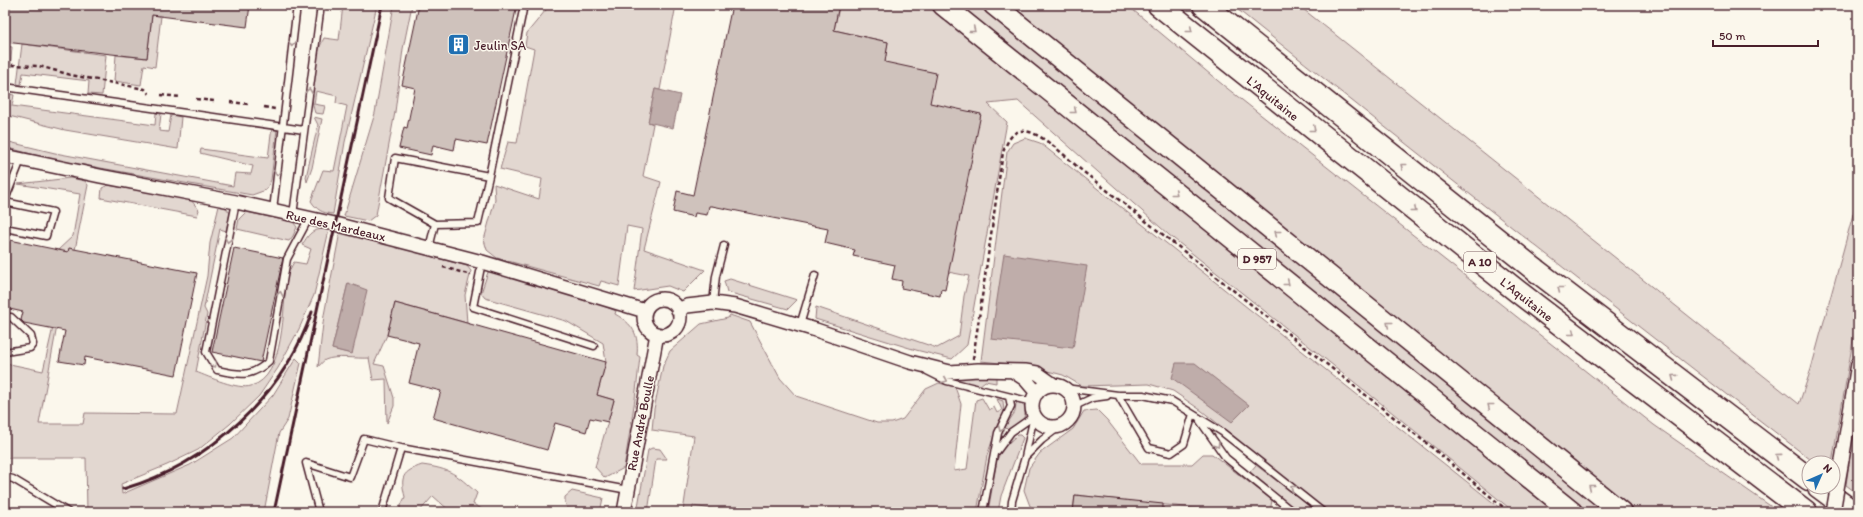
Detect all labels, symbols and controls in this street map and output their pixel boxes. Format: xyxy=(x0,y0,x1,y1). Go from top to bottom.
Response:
scale bar xyxy=(1713,22,1818,48)
one-way arrow xyxy=(969,25,976,32)
one-way arrow xyxy=(1185,25,1192,32)
text: 50 m xyxy=(1719,29,1745,43)
building icon: Jeulin SA xyxy=(446,32,472,58)
place label: Jeulin SA xyxy=(474,38,527,53)
one-way arrow xyxy=(288,41,297,47)
street label: L'Aquitaine xyxy=(1243,73,1302,124)
one-way arrow xyxy=(304,88,313,94)
one-way arrow xyxy=(1070,107,1077,114)
one-way arrow xyxy=(1308,124,1315,131)
one-way arrow xyxy=(1401,163,1408,170)
one-way arrow xyxy=(273,170,282,176)
one-way arrow xyxy=(1171,188,1178,195)
one-way arrow xyxy=(1410,205,1417,212)
street label: Rue des Mardeaux xyxy=(285,207,387,244)
one-way arrow xyxy=(1274,231,1282,238)
one-way arrow xyxy=(225,237,233,243)
road number: D 957 xyxy=(1238,249,1276,269)
road number: A 10 xyxy=(1464,252,1496,272)
street label: L'Aquitaine xyxy=(1497,274,1556,325)
one-way arrow xyxy=(1283,279,1290,286)
one-way arrow xyxy=(1558,287,1565,294)
one-way arrow xyxy=(276,291,284,297)
one-way arrow xyxy=(1386,321,1394,328)
one-way arrow xyxy=(1567,329,1574,336)
one-way arrow xyxy=(209,361,216,368)
street label: Rue André Boulle xyxy=(624,374,657,472)
one-way arrow xyxy=(941,375,948,383)
one-way arrow xyxy=(1672,375,1679,382)
one-way arrow xyxy=(1487,403,1495,410)
one-way arrow xyxy=(998,424,1006,432)
one-way arrow xyxy=(1212,441,1219,448)
one-way arrow xyxy=(1775,454,1782,461)
north arrow xyxy=(1801,455,1841,495)
text: N xyxy=(1820,461,1835,476)
one-way arrow xyxy=(1290,485,1297,492)
one-way arrow xyxy=(1588,485,1596,492)

